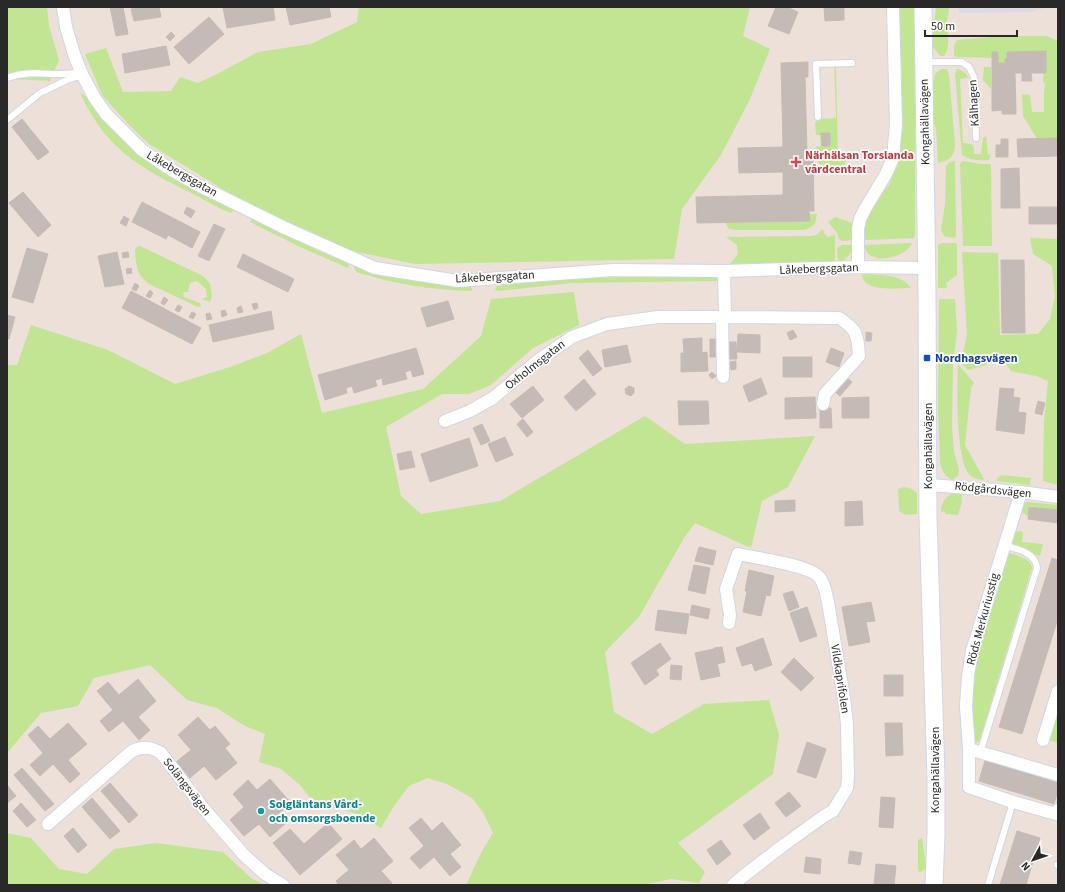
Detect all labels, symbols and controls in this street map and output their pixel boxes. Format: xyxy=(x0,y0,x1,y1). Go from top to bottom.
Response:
scale bar xyxy=(925,12,1017,38)
text: 50 m xyxy=(931,18,955,35)
street label: Kongahällavägen xyxy=(916,79,934,165)
street label: Kålhagen xyxy=(964,79,984,127)
street label: Låkebergsgatan xyxy=(143,147,221,201)
place label: Närhälsan Torslanda vårdcentral xyxy=(805,147,914,178)
marker: Närhälsan Torslanda vårdcentral xyxy=(790,156,802,168)
street label: Låkebergsgatan xyxy=(779,259,859,279)
street label: Låkebergsgatan xyxy=(455,266,535,288)
street label: Oxholmsgatan xyxy=(501,336,569,394)
place label: Nordhagsvägen xyxy=(935,350,1018,367)
marker: Nordhagsvägen xyxy=(922,353,932,363)
street label: Kongahällavägen xyxy=(920,403,937,489)
street label: Rödgårdsvägen xyxy=(954,478,1032,502)
street label: Röds Merkuriusstig xyxy=(962,571,1004,667)
street label: Vildkaprifolen xyxy=(826,643,854,715)
street label: Kongahällavägen xyxy=(927,727,944,813)
street label: Solängsvägen xyxy=(159,754,215,820)
place label: Solgläntans Vård- och omsorgsboende xyxy=(269,796,376,827)
marker: Solgläntans Vård- och omsorgsboende xyxy=(256,806,266,816)
north arrow xyxy=(1013,840,1053,880)
text: N xyxy=(1018,858,1034,874)

